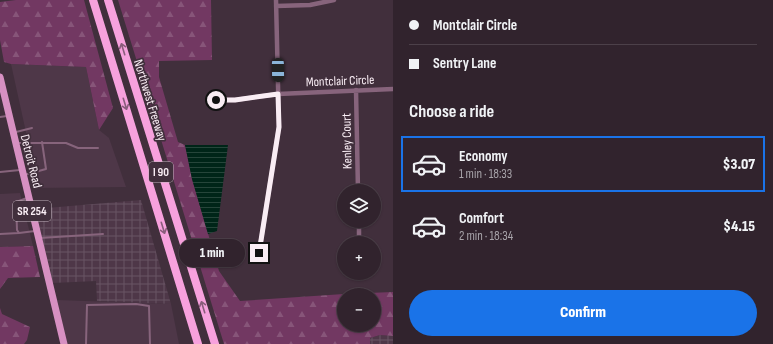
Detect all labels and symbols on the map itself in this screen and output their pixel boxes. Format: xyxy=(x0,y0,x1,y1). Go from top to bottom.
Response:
one-way arrow xyxy=(119,43,126,56)
street label: Northwest Freeway xyxy=(130,58,170,143)
car xyxy=(272,58,284,82)
street label: Montclair Circle xyxy=(305,72,375,90)
route start xyxy=(207,91,225,109)
one-way arrow xyxy=(122,97,129,110)
street label: Kenley Court xyxy=(339,113,355,169)
street label: Detroit Road xyxy=(17,133,45,190)
road number: I 90 xyxy=(149,162,173,182)
road number: SR 254 xyxy=(13,201,51,221)
one-way arrow xyxy=(160,222,167,235)
callout: 1 min xyxy=(179,239,245,267)
route end xyxy=(250,244,268,262)
one-way arrow xyxy=(199,300,206,313)

